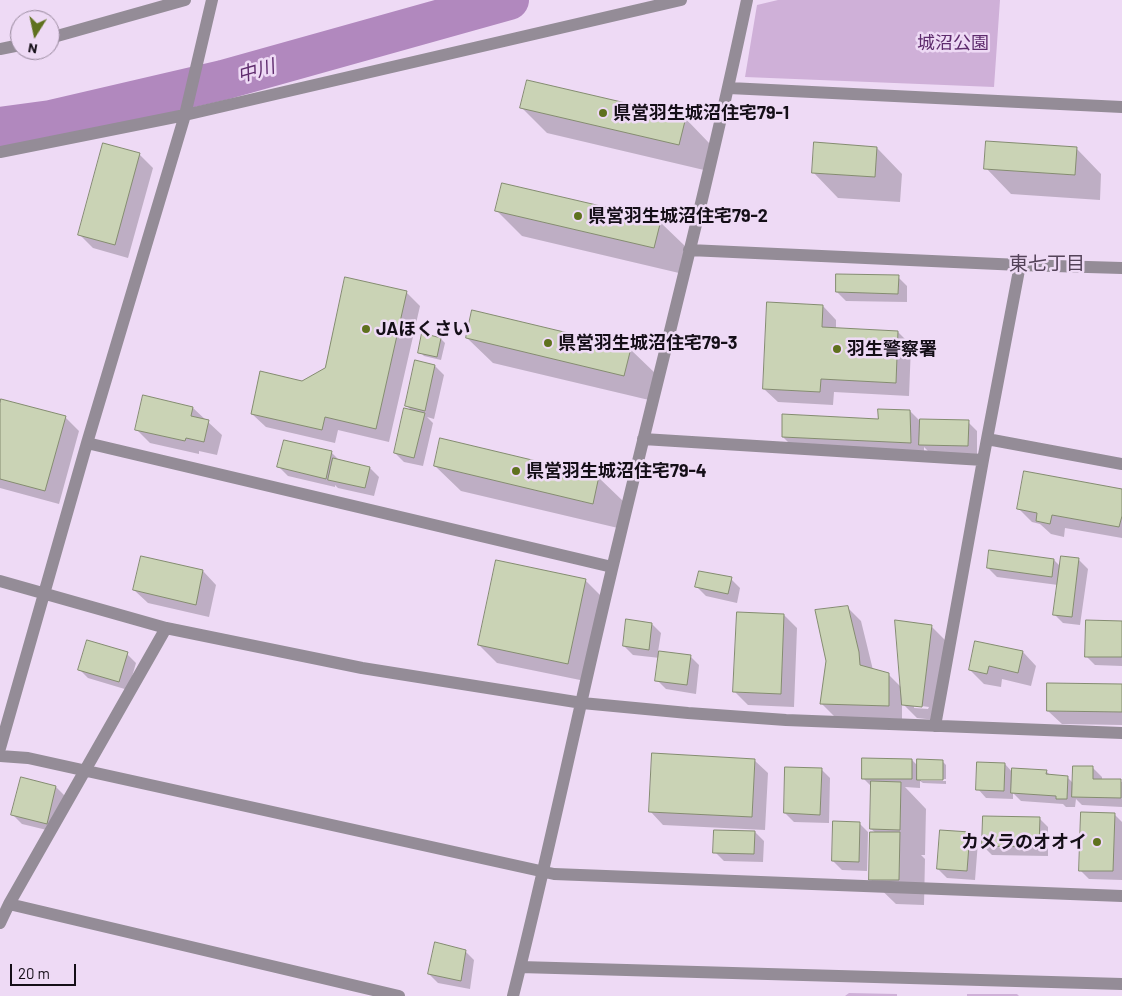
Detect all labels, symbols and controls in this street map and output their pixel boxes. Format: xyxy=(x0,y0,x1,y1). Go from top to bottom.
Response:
north arrow xyxy=(10,10,60,60)
park label: 城沼公園 xyxy=(917,32,989,54)
text: N xyxy=(26,40,39,58)
water label: 中川 xyxy=(235,55,277,87)
place label: 県営羽生城沼住宅79-1 xyxy=(613,102,789,124)
marker: 県営羽生城沼住宅79-1 xyxy=(597,107,609,119)
place label: 県営羽生城沼住宅79-2 xyxy=(588,205,768,227)
marker: 県営羽生城沼住宅79-2 xyxy=(572,210,584,222)
district label: 東七丁目 xyxy=(1009,253,1085,275)
place label: JAほくさい xyxy=(376,318,470,340)
marker: JAほくさい xyxy=(360,323,372,335)
place label: 県営羽生城沼住宅79-3 xyxy=(558,332,738,354)
marker: 県営羽生城沼住宅79-3 xyxy=(542,337,554,349)
place label: 羽生警察署 xyxy=(847,338,937,360)
marker: 羽生警察署 xyxy=(831,343,843,355)
place label: 県営羽生城沼住宅79-4 xyxy=(526,460,707,482)
marker: 県営羽生城沼住宅79-4 xyxy=(510,465,522,477)
place label: カメラのオオイ xyxy=(961,831,1087,853)
marker: カメラのオオイ xyxy=(1091,836,1103,848)
scale bar xyxy=(12,954,79,986)
text: 20 m xyxy=(18,964,50,982)

